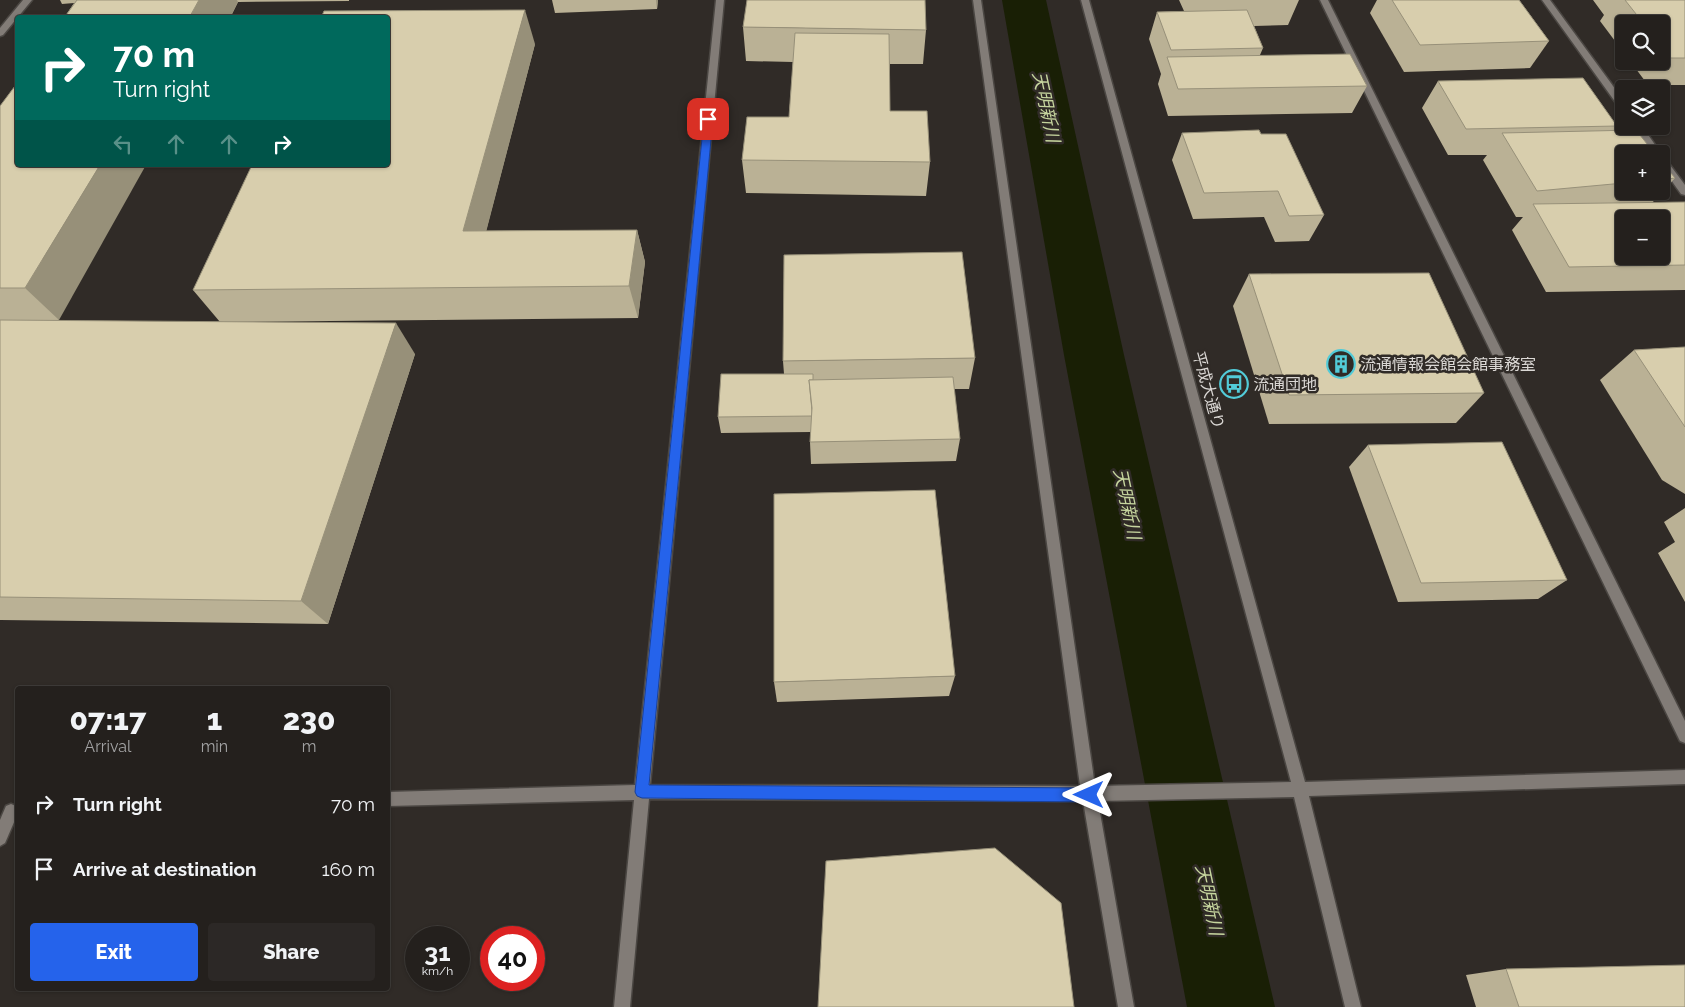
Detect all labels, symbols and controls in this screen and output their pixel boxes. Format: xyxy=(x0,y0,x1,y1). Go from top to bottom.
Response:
map controls xyxy=(1615,15,1670,265)
button: search xyxy=(1615,15,1670,70)
text: 70 m xyxy=(113,34,195,75)
icon: right xyxy=(30,35,95,100)
water label: 天明新川 xyxy=(1029,69,1065,146)
text: Turn right xyxy=(113,76,210,102)
button: layers xyxy=(1615,80,1670,135)
pin xyxy=(687,98,729,140)
icon: arrive xyxy=(694,105,722,133)
icon: left xyxy=(109,130,137,158)
icon: ahead xyxy=(162,130,190,158)
icon: ahead xyxy=(215,130,243,158)
icon: right xyxy=(268,130,296,158)
button: + xyxy=(1615,145,1670,200)
button: − xyxy=(1615,210,1670,265)
street label: 平成大通り xyxy=(1189,349,1228,431)
building icon: 流通情報会館会館事務室 xyxy=(1326,349,1356,379)
place label: 流通情報会館会館事務室 xyxy=(1360,355,1536,374)
bus stop icon: 流通団地 xyxy=(1219,369,1249,399)
place label: 流通団地 xyxy=(1253,375,1317,394)
water label: 天明新川 xyxy=(1110,466,1146,543)
text: 07:17 xyxy=(69,702,146,737)
text: 1 xyxy=(207,702,222,737)
text: 230 xyxy=(283,702,336,737)
text: Arrival xyxy=(84,737,131,756)
text: min xyxy=(201,737,228,756)
text: m xyxy=(302,737,316,756)
position arrow xyxy=(1062,768,1114,820)
icon: right xyxy=(30,790,58,818)
text: Turn right xyxy=(73,793,162,815)
text: 70 m xyxy=(331,793,375,815)
icon: arrive xyxy=(30,855,58,883)
text: Arrive at destination xyxy=(73,858,257,880)
text: 160 m xyxy=(321,858,375,880)
water label: 天明新川 xyxy=(1192,862,1228,939)
button: Exit xyxy=(30,923,198,981)
button: Share xyxy=(208,923,375,981)
speed limit sign: 40 xyxy=(480,926,545,991)
text: 31 xyxy=(424,937,451,967)
text: km/h xyxy=(422,964,453,978)

